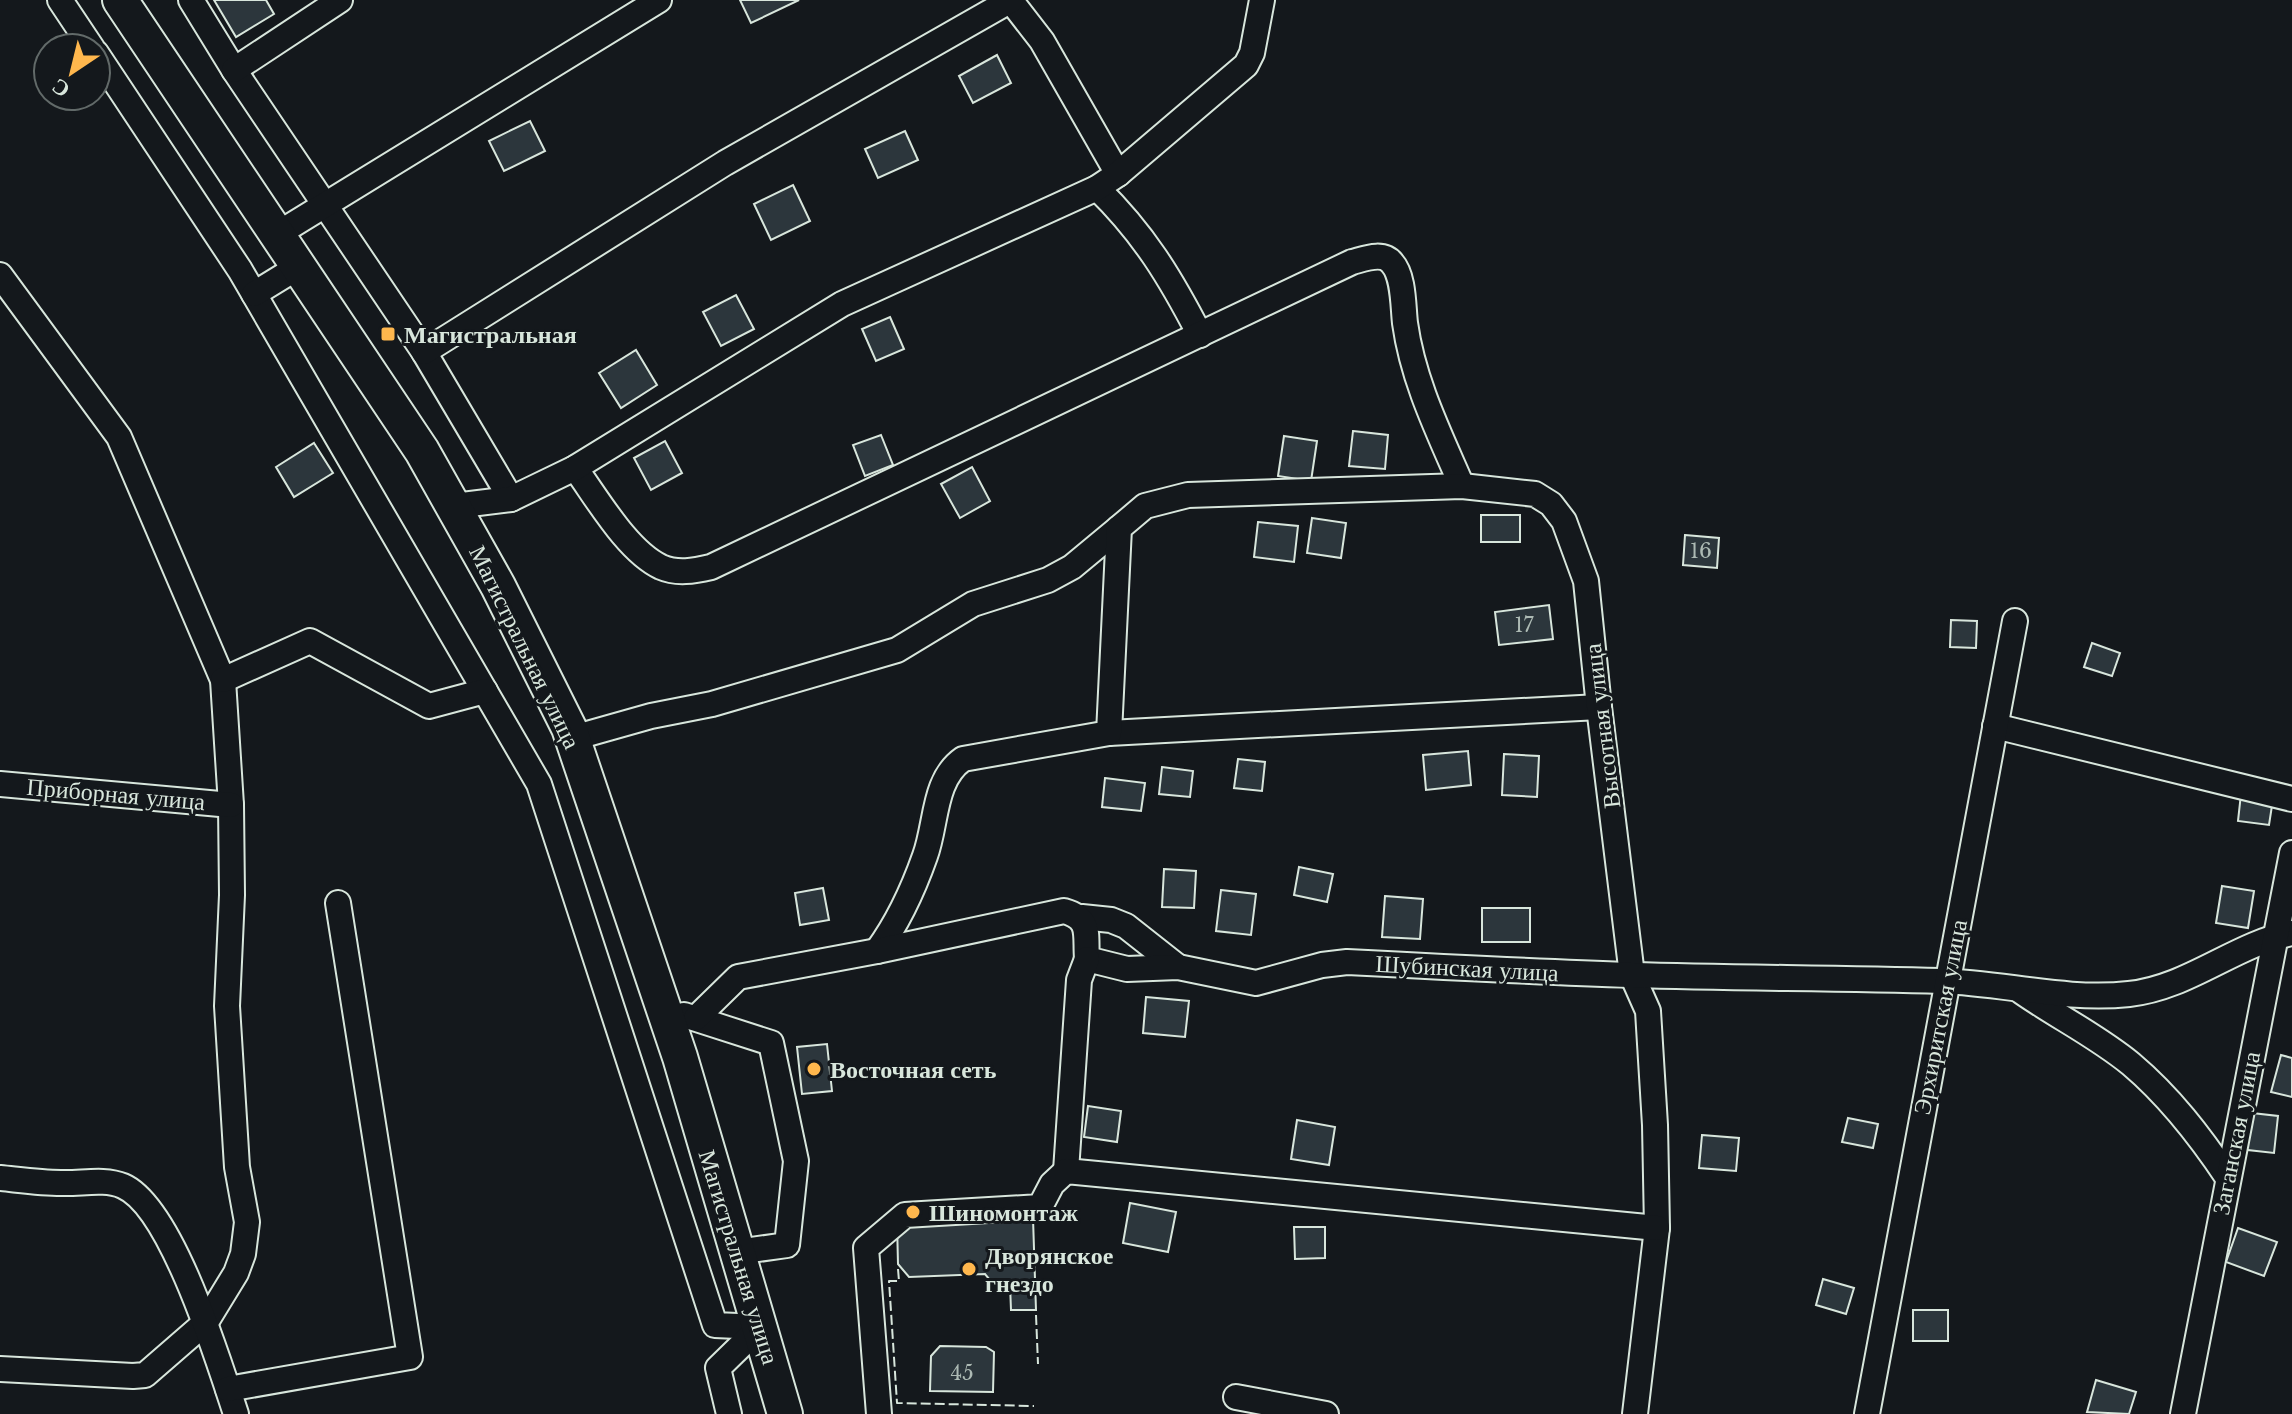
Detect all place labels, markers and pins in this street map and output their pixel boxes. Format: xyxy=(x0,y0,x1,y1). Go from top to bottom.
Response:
place label: Магистральная xyxy=(404,320,577,349)
marker: Магистральная xyxy=(379,325,397,343)
place label: Восточная сеть xyxy=(830,1055,997,1084)
marker: Восточная сеть xyxy=(805,1060,823,1078)
place label: Шиномонтаж xyxy=(929,1198,1078,1227)
marker: Шиномонтаж xyxy=(904,1203,922,1221)
place label: Дворянское гнездо xyxy=(985,1241,1114,1298)
marker: Дворянское гнездо xyxy=(960,1260,978,1278)

